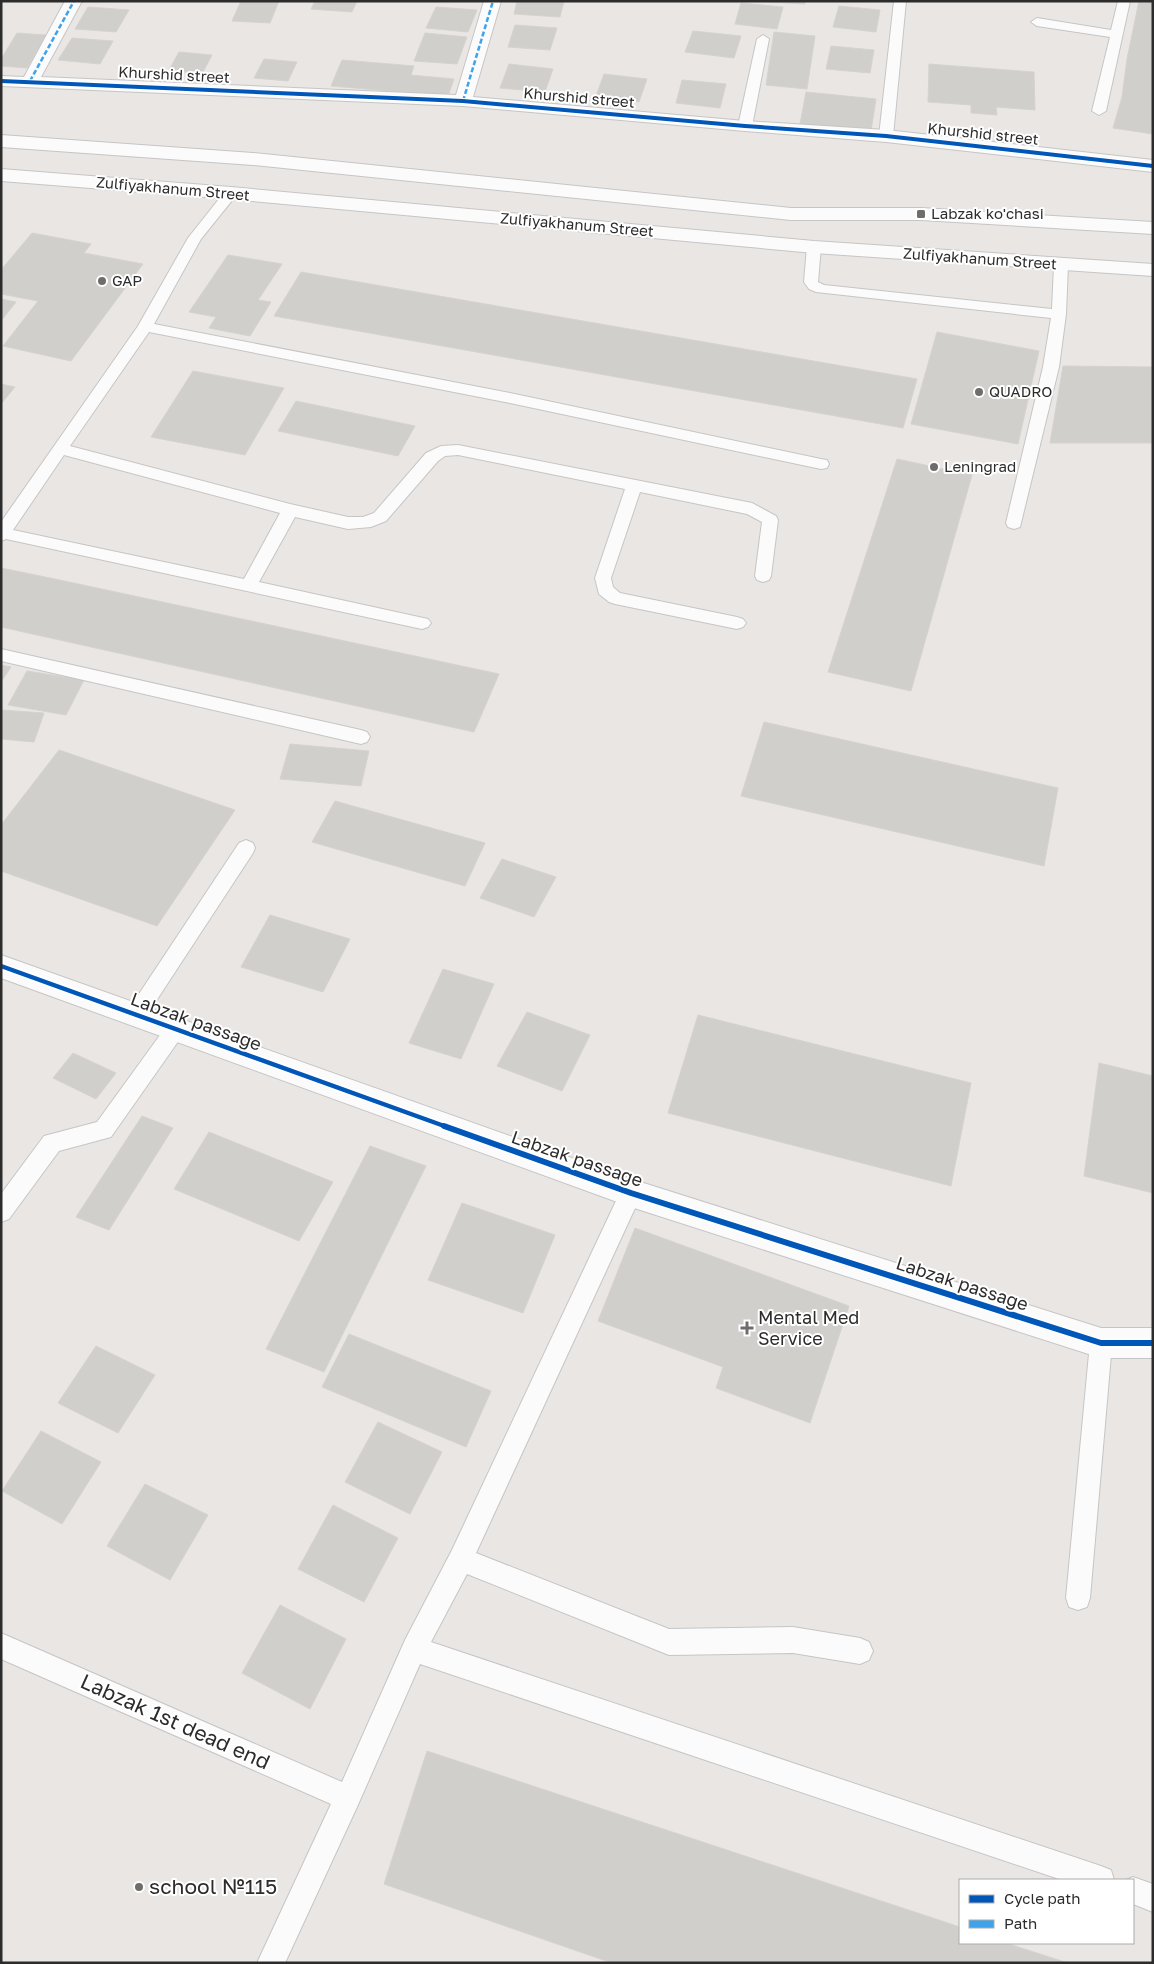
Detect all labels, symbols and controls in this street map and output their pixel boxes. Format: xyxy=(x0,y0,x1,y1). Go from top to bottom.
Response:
street label: Khurshid street xyxy=(118,62,230,86)
street label: Khurshid street xyxy=(523,83,636,111)
street label: Khurshid street xyxy=(927,118,1040,148)
street label: Zulfiyakhanum Street xyxy=(96,172,251,204)
place label: Labzak ko'chasi xyxy=(931,204,1044,222)
street label: Zulfiyakhanum Street xyxy=(500,208,655,240)
marker: Labzak ko'chasi xyxy=(915,208,927,220)
street label: Zulfiyakhanum Street xyxy=(903,244,1058,272)
place label: GAP xyxy=(112,271,142,289)
marker: GAP xyxy=(96,275,108,287)
place label: QUADRO xyxy=(989,382,1052,400)
marker: QUADRO xyxy=(973,386,985,398)
place label: Leningrad xyxy=(944,457,1016,475)
marker: Leningrad xyxy=(928,461,940,473)
street label: Labzak passage xyxy=(128,987,265,1055)
street label: Labzak passage xyxy=(509,1125,646,1191)
street label: Labzak passage xyxy=(893,1251,1031,1315)
place label: Mental Med Service xyxy=(758,1306,859,1349)
marker: Mental Med Service xyxy=(740,1321,754,1335)
street label: Labzak 1st dead end xyxy=(77,1668,274,1775)
place label: school №115 xyxy=(149,1873,277,1899)
legend xyxy=(959,1879,1134,1944)
marker: school №115 xyxy=(133,1881,145,1893)
text: Cycle path xyxy=(1004,1889,1080,1907)
text: Path xyxy=(1004,1914,1037,1932)

